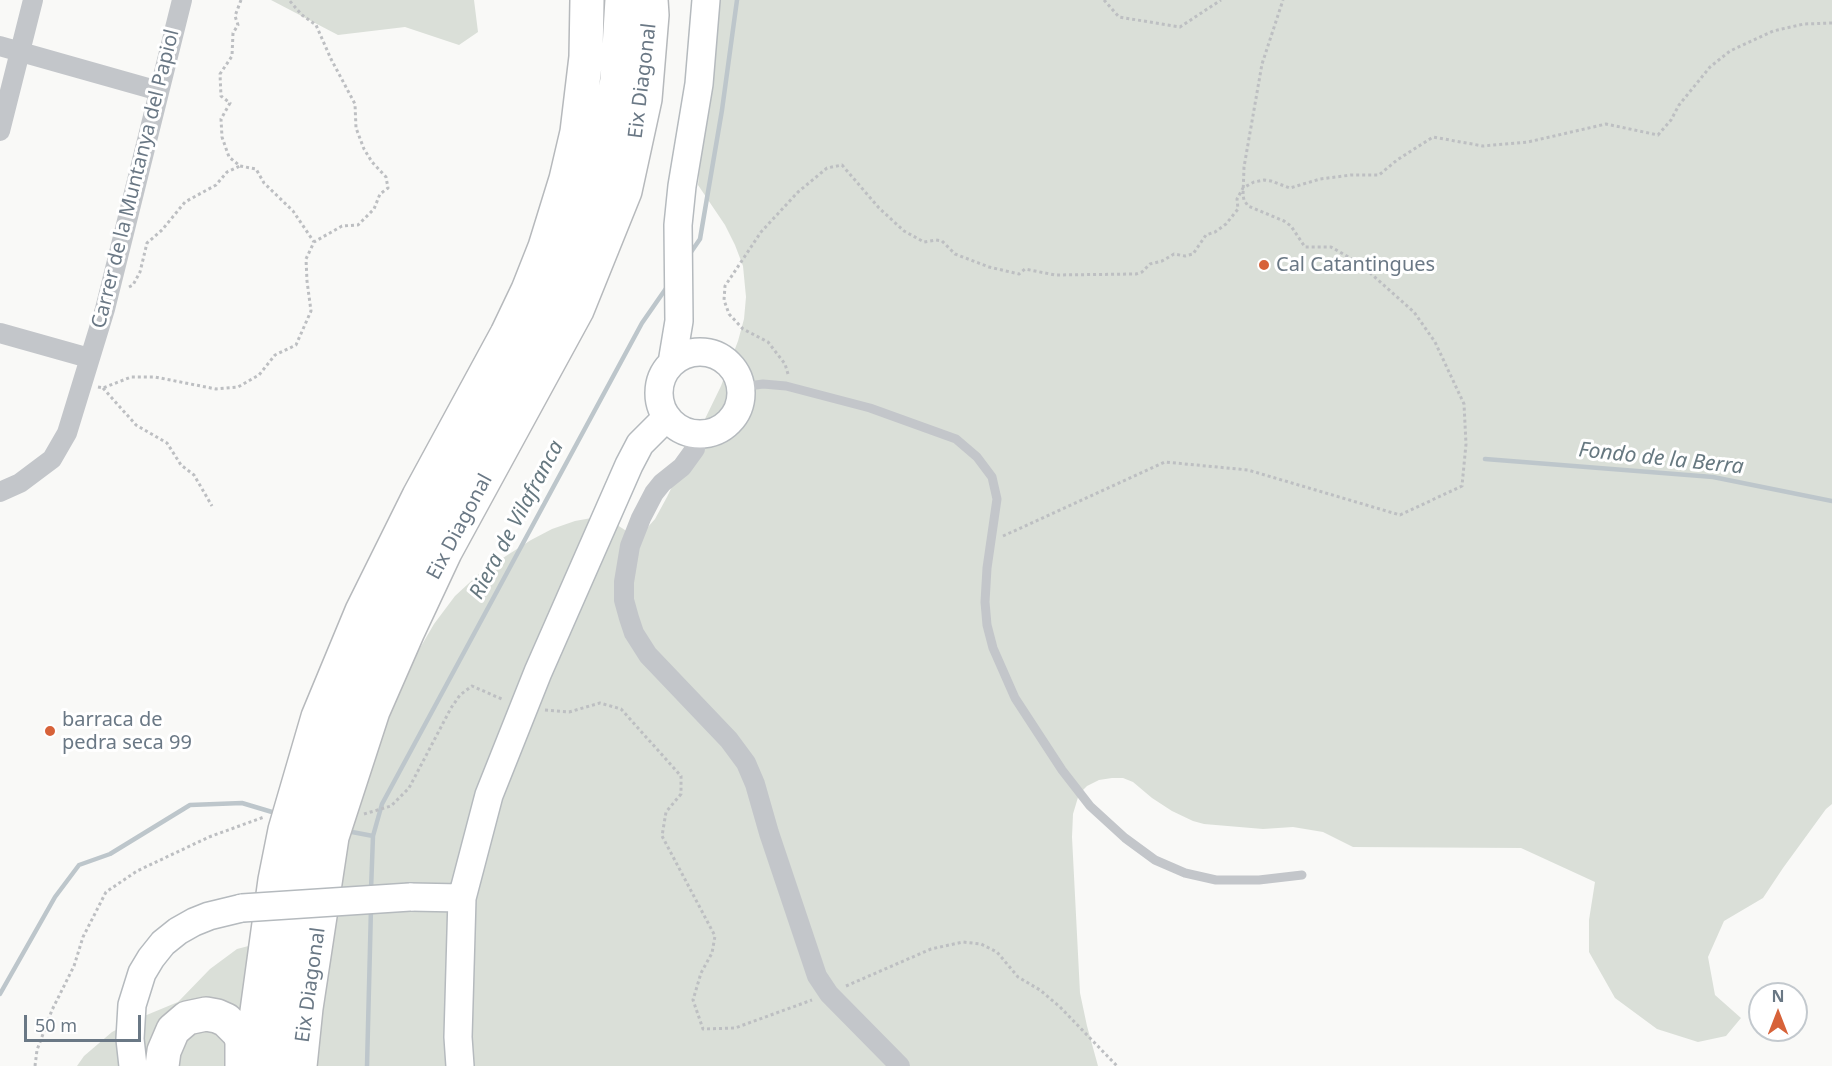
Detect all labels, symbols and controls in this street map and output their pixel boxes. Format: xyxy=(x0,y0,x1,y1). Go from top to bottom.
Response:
street label: Eix Diagonal xyxy=(624,22,662,140)
street label: Carrer de la Muntanya del Papiol xyxy=(87,27,185,331)
place label: Cal Catantingues xyxy=(1276,253,1435,277)
marker: Cal Catantingues xyxy=(1257,258,1271,272)
water label: Riera de Vilafranca xyxy=(465,436,569,604)
water label: Fondo de la Berra xyxy=(1577,438,1745,480)
street label: Eix Diagonal xyxy=(422,470,498,584)
place label: barraca de pedra seca 99 xyxy=(62,708,192,755)
marker: barraca de pedra seca 99 xyxy=(43,724,57,738)
street label: Eix Diagonal xyxy=(291,926,331,1044)
north arrow xyxy=(1748,982,1808,1042)
text: N xyxy=(1771,985,1785,1007)
scale bar xyxy=(27,1003,144,1041)
text: 50 m xyxy=(35,1013,77,1037)

